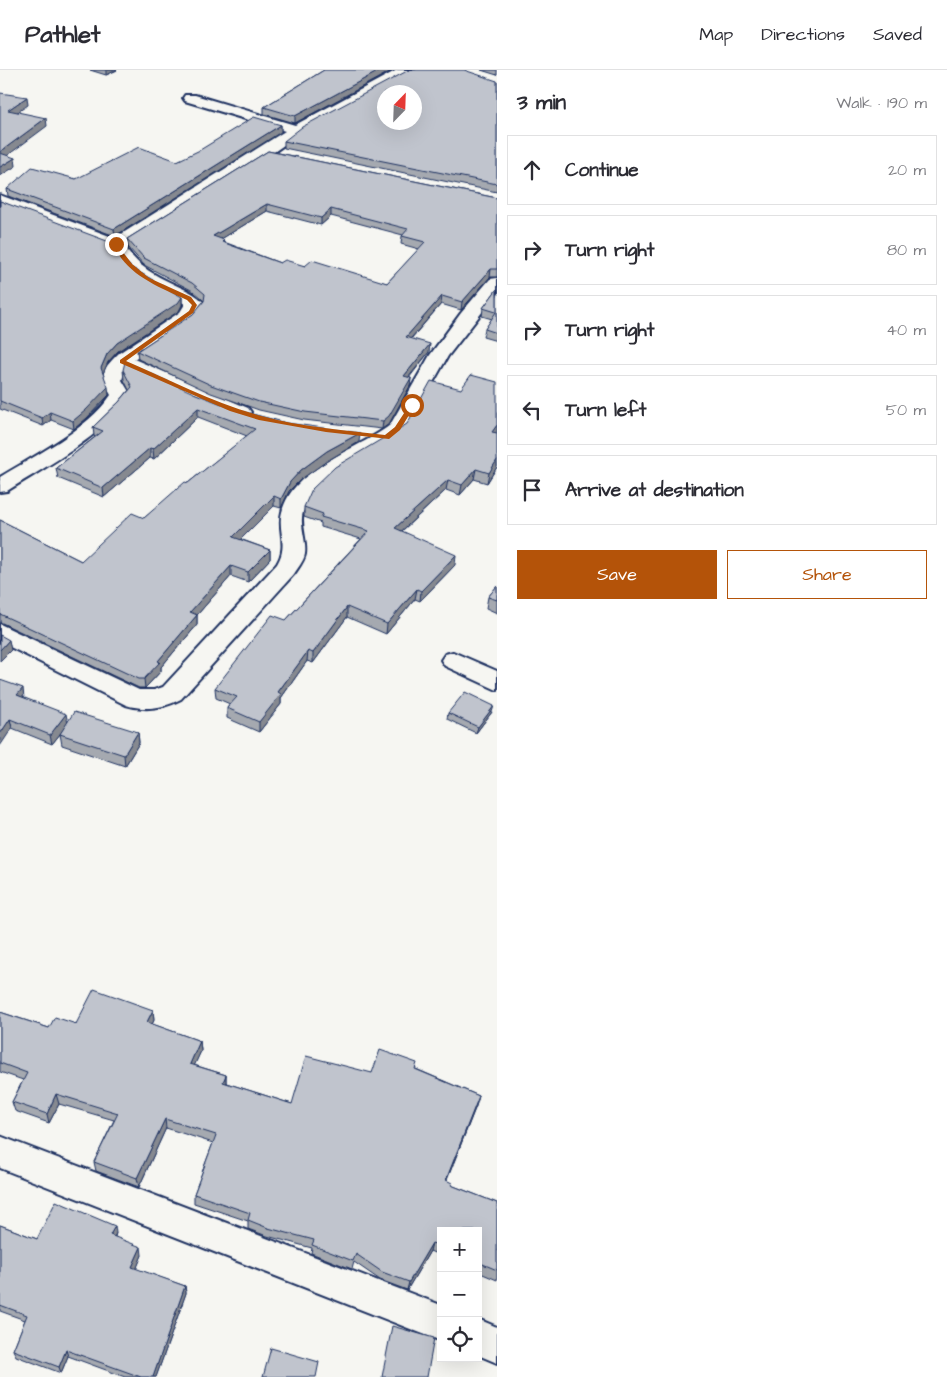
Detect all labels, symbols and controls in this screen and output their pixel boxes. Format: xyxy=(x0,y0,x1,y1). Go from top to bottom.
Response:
text: Pathlet xyxy=(25,18,101,52)
text: Map xyxy=(699,22,733,47)
text: Directions xyxy=(761,22,845,47)
text: Saved xyxy=(873,22,922,47)
north arrow xyxy=(377,85,422,130)
text: 3 min xyxy=(517,88,566,117)
text: Walk · 190 m xyxy=(836,92,927,114)
icon: ahead xyxy=(518,156,546,184)
text: Continue xyxy=(565,157,639,184)
text: 20 m xyxy=(888,159,926,181)
route end xyxy=(105,233,128,256)
icon: right xyxy=(518,236,546,264)
text: Turn right xyxy=(565,237,654,264)
text: 80 m xyxy=(887,239,926,261)
icon: right xyxy=(518,316,546,344)
text: Turn right xyxy=(565,317,654,344)
text: 40 m xyxy=(886,319,926,341)
route start xyxy=(401,394,424,417)
icon: left xyxy=(518,396,546,424)
text: Turn left xyxy=(565,397,646,424)
text: 50 m xyxy=(886,399,926,421)
icon: arrive xyxy=(518,476,546,504)
text: Arrive at destination xyxy=(565,477,744,504)
button: Save xyxy=(517,550,717,599)
button: Share xyxy=(727,550,927,599)
map controls xyxy=(437,1227,482,1362)
button: + xyxy=(437,1227,482,1272)
button: − xyxy=(437,1272,482,1317)
button: locate xyxy=(437,1317,482,1362)

